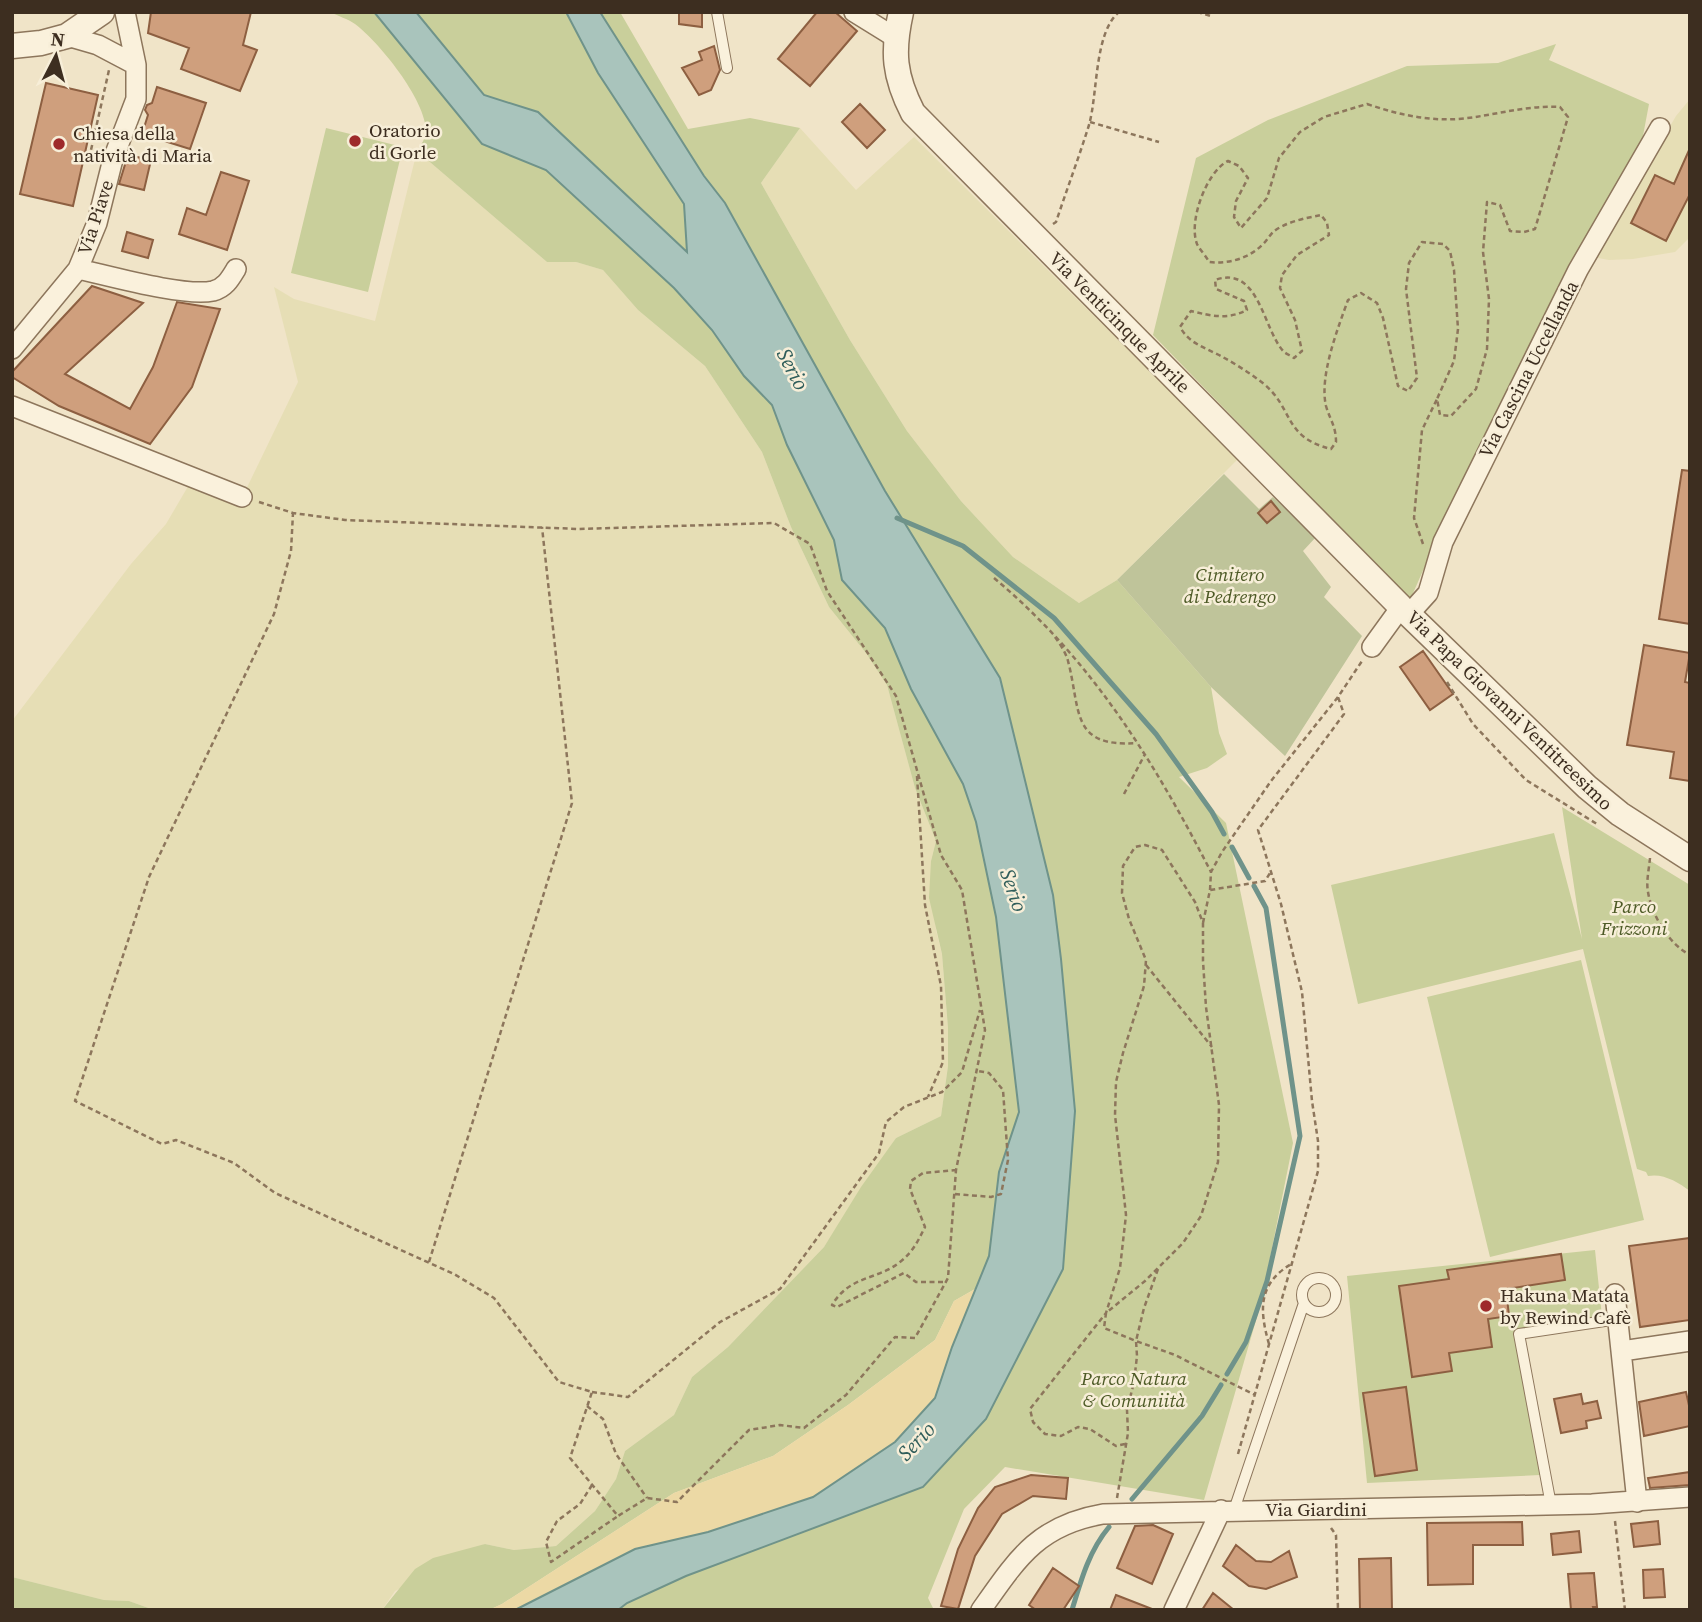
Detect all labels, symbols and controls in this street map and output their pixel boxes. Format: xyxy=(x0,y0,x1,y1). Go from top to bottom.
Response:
north arrow xyxy=(21,21,91,91)
text: N xyxy=(50,25,66,53)
place label: Oratorio di Gorle xyxy=(369,117,441,165)
place label: Chiesa della natività di Maria xyxy=(73,120,212,168)
marker: Oratorio di Gorle xyxy=(347,133,363,149)
marker: Chiesa della natività di Maria xyxy=(51,136,67,152)
street label: Via Piave xyxy=(71,176,119,258)
street label: Via Venticinque Aprile xyxy=(1044,246,1196,398)
street label: Via Cascina Uccellanda xyxy=(1472,275,1584,462)
water label: Serio xyxy=(770,343,816,395)
park label: Cimitero di Pedrengo xyxy=(1184,561,1276,609)
street label: Via Papa Giovanni Ventitreesimo xyxy=(1401,604,1619,816)
water label: Serio xyxy=(993,865,1035,915)
park label: Parco Frizzoni xyxy=(1600,893,1668,941)
place label: Hakuna Matata by Rewind Cafè xyxy=(1500,1282,1631,1330)
marker: Hakuna Matata by Rewind Cafè xyxy=(1478,1298,1494,1314)
park label: Parco Natura & Comuniità xyxy=(1080,1365,1187,1413)
water label: Serio xyxy=(891,1415,941,1467)
street label: Via Giardini xyxy=(1265,1496,1367,1522)

